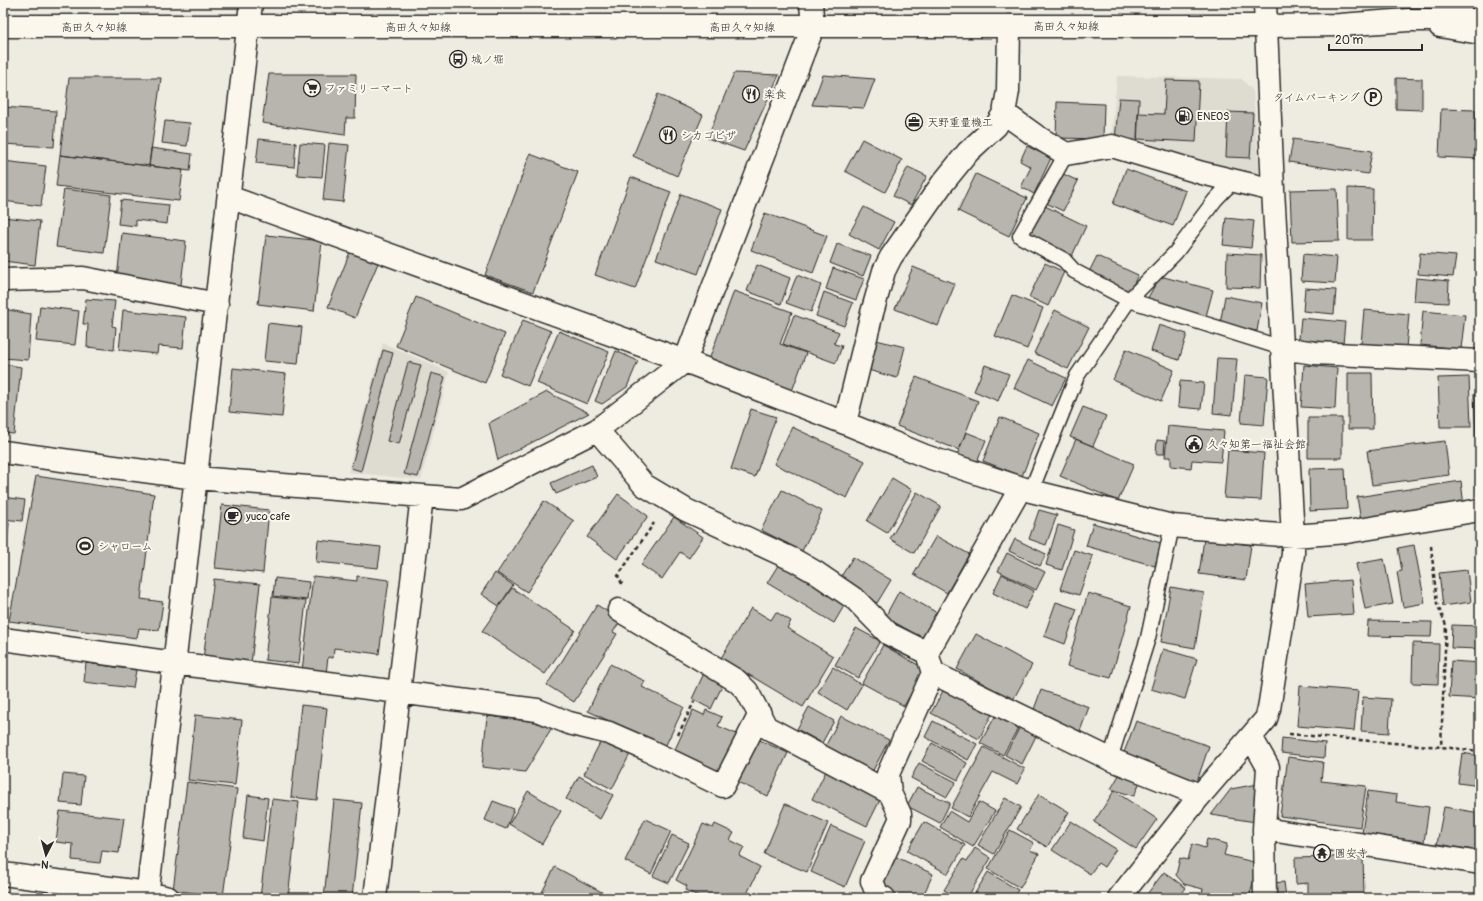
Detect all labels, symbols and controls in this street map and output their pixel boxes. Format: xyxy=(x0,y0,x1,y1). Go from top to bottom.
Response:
street label: 高田久々知線 xyxy=(1033,20,1099,33)
street label: 高田久々知線 xyxy=(61,21,127,34)
street label: 高田久々知線 xyxy=(385,21,451,34)
street label: 高田久々知線 xyxy=(709,21,775,34)
scale bar xyxy=(1329,26,1422,52)
text: 20 m xyxy=(1335,33,1364,48)
bus stop icon: 城ノ堀 xyxy=(448,49,468,69)
place label: 城ノ堀 xyxy=(471,53,504,66)
supermarket icon: ファミリーマート xyxy=(302,78,322,98)
place label: ファミリーマート xyxy=(325,82,413,95)
restaurant icon: 楽食 xyxy=(741,84,761,104)
parking icon: タイムパーキング xyxy=(1363,87,1383,107)
place label: 楽食 xyxy=(764,88,786,101)
place label: タイムパーキング xyxy=(1273,91,1360,104)
fuel station icon: ENEOS xyxy=(1174,106,1194,126)
place label: ENEOS xyxy=(1197,110,1230,123)
office icon: 天野重量機工 xyxy=(904,112,924,132)
place label: 天野重量機工 xyxy=(927,116,993,129)
restaurant icon: シカゴピザ xyxy=(658,125,678,145)
place label: シカゴピザ xyxy=(681,129,736,142)
public building icon: 久々知第一福祉会館 xyxy=(1184,434,1204,454)
place label: 久々知第一福祉会館 xyxy=(1207,438,1306,451)
cafe icon: yuco cafe xyxy=(223,506,243,526)
place label: yuco cafe xyxy=(245,510,291,523)
sports icon: シャローム xyxy=(75,536,95,556)
place label: シャローム xyxy=(98,540,153,553)
north arrow xyxy=(26,835,66,875)
temple icon: 圓安寺 xyxy=(1312,843,1332,863)
place label: 圓安寺 xyxy=(1335,847,1368,860)
text: N xyxy=(40,858,49,871)

